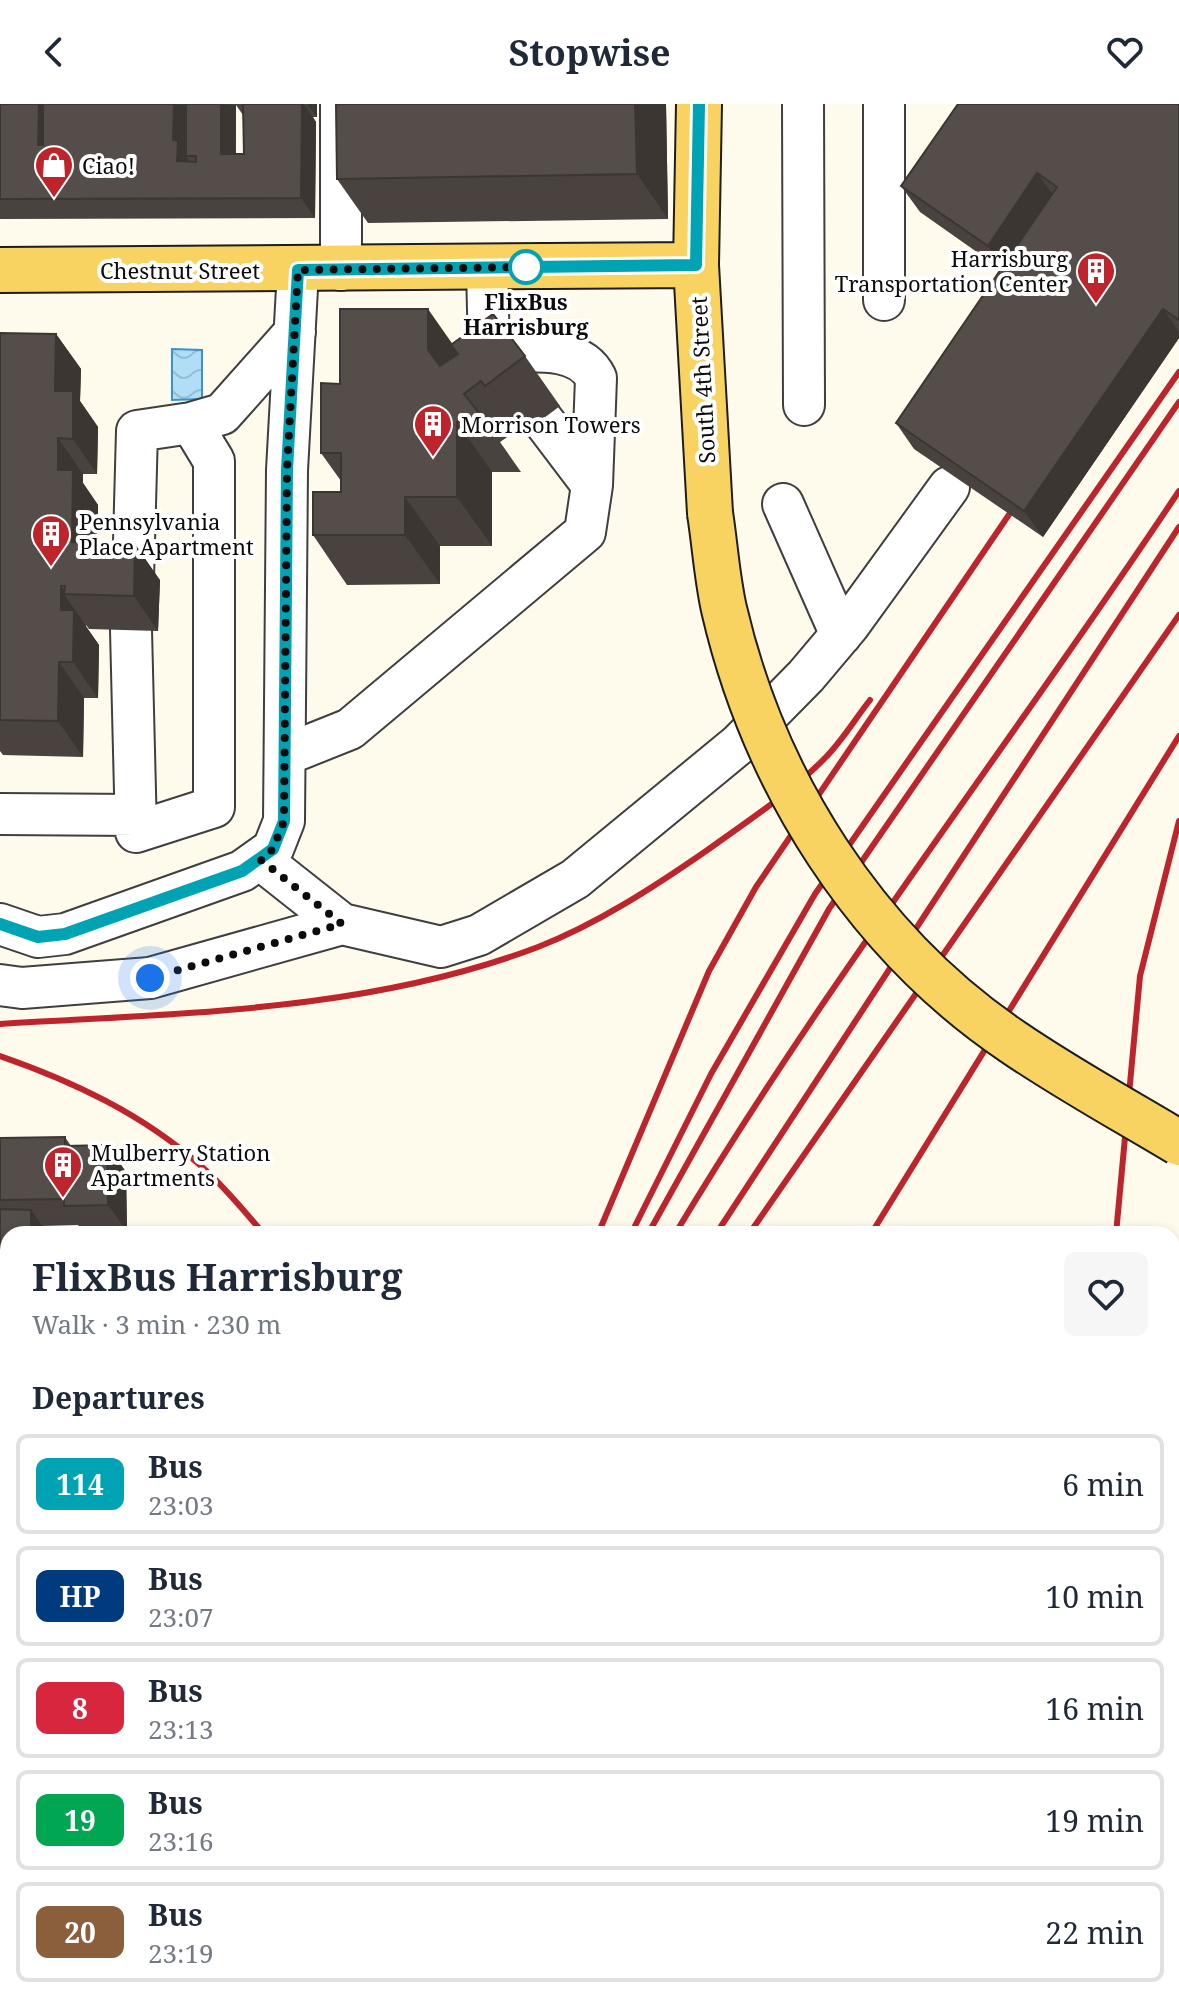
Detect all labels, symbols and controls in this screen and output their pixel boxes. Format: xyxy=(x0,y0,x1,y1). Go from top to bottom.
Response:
text: Stopwise xyxy=(508,28,671,77)
icon: back xyxy=(32,30,76,74)
icon: heart xyxy=(1103,30,1147,74)
shop icon: Ciao! xyxy=(33,144,75,199)
place label: Ciao! xyxy=(82,150,135,180)
place label: Harrisburg Transportation Center xyxy=(835,243,1069,298)
marker: FlixBus Harrisburg xyxy=(509,250,543,284)
building icon: Harrisburg Transportation Center xyxy=(1075,250,1117,305)
street label: Chestnut Street xyxy=(100,255,260,285)
place label: FlixBus Harrisburg xyxy=(463,286,589,341)
street label: South 4th Street xyxy=(683,296,721,464)
building icon: Morrison Towers xyxy=(412,403,454,458)
place label: Morrison Towers xyxy=(461,409,641,439)
place label: Pennsylvania Place Apartment xyxy=(79,506,254,561)
building icon: Pennsylvania Place Apartment xyxy=(30,513,72,568)
your location xyxy=(130,958,170,998)
place label: Mulberry Station Apartments xyxy=(91,1137,270,1192)
building icon: Mulberry Station Apartments xyxy=(42,1144,84,1199)
text: FlixBus Harrisburg xyxy=(32,1250,402,1302)
button: heart xyxy=(1064,1252,1148,1336)
text: Walk · 3 min · 230 m xyxy=(32,1306,281,1342)
text: Departures xyxy=(32,1377,205,1418)
text: Bus xyxy=(148,1446,203,1487)
text: 6 min xyxy=(1062,1464,1144,1505)
text: 114 xyxy=(56,1465,104,1503)
text: 23:03 xyxy=(148,1487,214,1523)
text: Bus xyxy=(148,1558,203,1599)
text: 10 min xyxy=(1045,1576,1144,1617)
text: HP xyxy=(60,1577,100,1615)
text: 23:07 xyxy=(148,1599,214,1635)
text: Bus xyxy=(148,1670,203,1711)
text: 16 min xyxy=(1045,1688,1144,1729)
text: 8 xyxy=(72,1689,88,1727)
text: 23:13 xyxy=(148,1711,214,1747)
text: Bus xyxy=(148,1782,203,1823)
text: 19 min xyxy=(1045,1800,1144,1841)
text: 19 xyxy=(64,1801,96,1839)
text: 23:16 xyxy=(148,1823,214,1859)
text: Bus xyxy=(148,1894,203,1935)
text: 22 min xyxy=(1045,1912,1144,1953)
text: 20 xyxy=(64,1913,96,1951)
text: 23:19 xyxy=(148,1935,214,1971)

